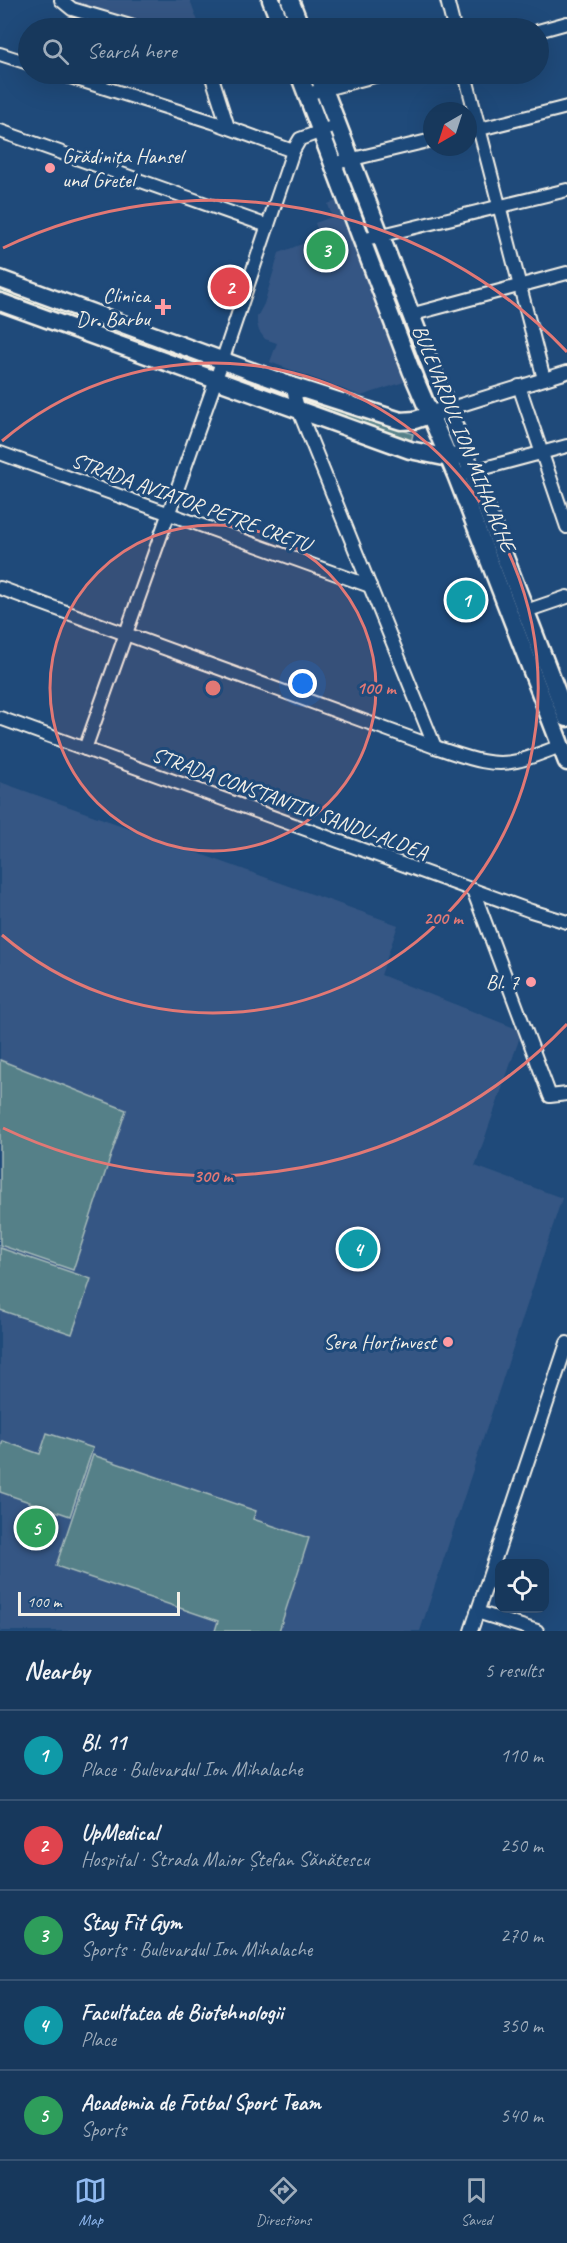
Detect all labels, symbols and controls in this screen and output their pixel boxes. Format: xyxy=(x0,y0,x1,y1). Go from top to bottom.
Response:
search box xyxy=(18,18,549,84)
icon: search xyxy=(39,35,72,68)
text: Search here xyxy=(87,37,177,65)
north arrow xyxy=(423,102,477,156)
place label: Grădinița Hansel und Gretel xyxy=(62,143,186,193)
marker: Grădinița Hansel und Gretel xyxy=(43,161,57,175)
pin: 3 xyxy=(306,228,346,272)
pin: 2 xyxy=(210,264,250,310)
place label: Clinica Dr. Barbu xyxy=(76,282,152,332)
marker: Clinica Dr. Barbu xyxy=(154,298,172,316)
street label: BULEVARDUL ION MIHALACHE xyxy=(407,321,522,558)
street label: STRADA AVIATOR PETRE CREȚU xyxy=(68,447,317,559)
pin: 1 xyxy=(446,578,486,622)
your location xyxy=(288,669,317,698)
text: 100 m xyxy=(357,677,397,699)
centre of rings xyxy=(203,678,223,698)
street label: STRADA CONSTANTIN SANDU-ALDEA xyxy=(148,741,432,865)
text: 200 m xyxy=(424,907,464,929)
place label: Bl. 7 xyxy=(486,969,521,995)
marker: Bl. 7 xyxy=(524,975,538,989)
text: 300 m xyxy=(194,1165,234,1187)
pin: 4 xyxy=(338,1226,378,1272)
place label: Sera Hortinvest xyxy=(323,1329,438,1355)
marker: Sera Hortinvest xyxy=(441,1335,455,1349)
pin: 5 xyxy=(16,1506,56,1550)
map controls xyxy=(495,1559,549,1613)
button: locate xyxy=(495,1559,549,1613)
scale bar xyxy=(18,1589,180,1616)
text: 100 m xyxy=(27,1592,61,1612)
text: Nearby xyxy=(24,1654,89,1687)
text: 5 results xyxy=(484,1658,543,1683)
text: Bl. 11 xyxy=(81,1729,126,1757)
text: 1 xyxy=(39,1743,48,1768)
text: 110 m xyxy=(500,1743,543,1768)
text: Place · Bulevardul Ion Mihalache xyxy=(81,1757,302,1782)
text: UpMedical xyxy=(81,1819,158,1847)
text: 2 xyxy=(39,1833,48,1858)
text: 250 m xyxy=(500,1833,543,1858)
text: Hospital · Strada Maior Ștefan Sănătescu xyxy=(81,1847,369,1872)
text: Stay Fit Gym xyxy=(81,1909,182,1937)
text: 3 xyxy=(39,1923,48,1948)
text: 270 m xyxy=(500,1923,543,1948)
text: Sports · Bulevardul Ion Mihalache xyxy=(81,1937,312,1962)
text: Facultatea de Biotehnologii xyxy=(81,1999,283,2027)
text: 4 xyxy=(39,2013,48,2038)
text: 350 m xyxy=(500,2013,543,2038)
text: Place xyxy=(81,2027,116,2052)
text: Academia de Fotbal Sport Team xyxy=(81,2089,321,2117)
text: 5 xyxy=(39,2103,48,2128)
text: 540 m xyxy=(500,2103,543,2128)
text: Sports xyxy=(81,2117,126,2142)
tab: Map xyxy=(74,2174,107,2230)
tab: Directions xyxy=(256,2174,311,2230)
tab: Saved xyxy=(460,2174,493,2230)

